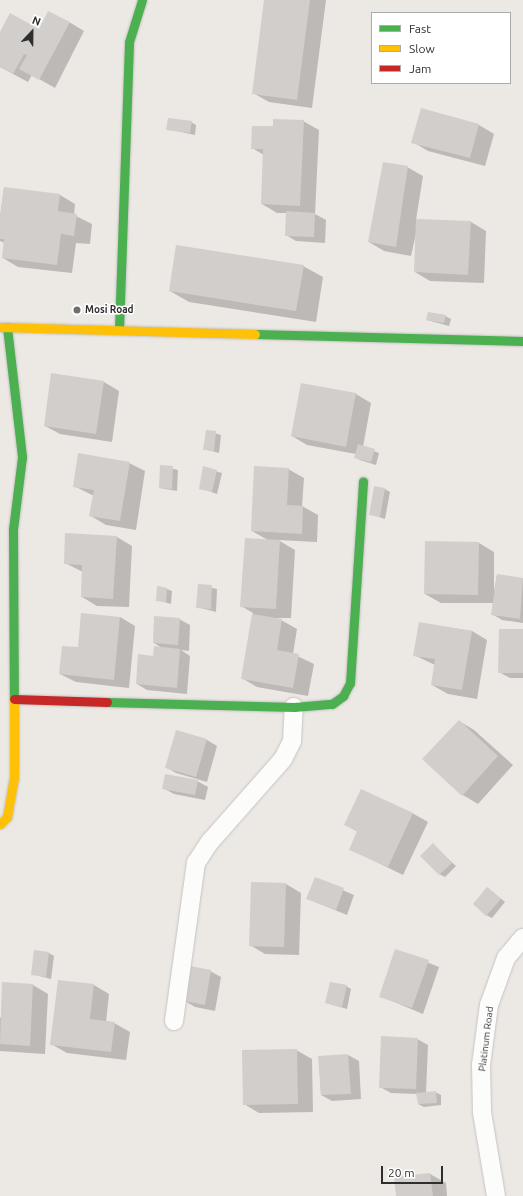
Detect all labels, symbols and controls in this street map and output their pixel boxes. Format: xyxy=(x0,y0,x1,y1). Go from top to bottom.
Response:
north arrow xyxy=(12,12,52,52)
legend xyxy=(371,12,511,84)
text: N xyxy=(30,14,43,28)
text: Fast xyxy=(409,22,431,35)
text: Slow xyxy=(409,42,435,55)
text: Jam xyxy=(409,62,431,75)
place label: Mosi Road xyxy=(85,304,134,316)
marker: Mosi Road xyxy=(72,305,82,315)
street label: Platinum Road xyxy=(476,1006,496,1072)
scale bar xyxy=(383,1158,445,1184)
text: 20 m xyxy=(388,1166,415,1179)

